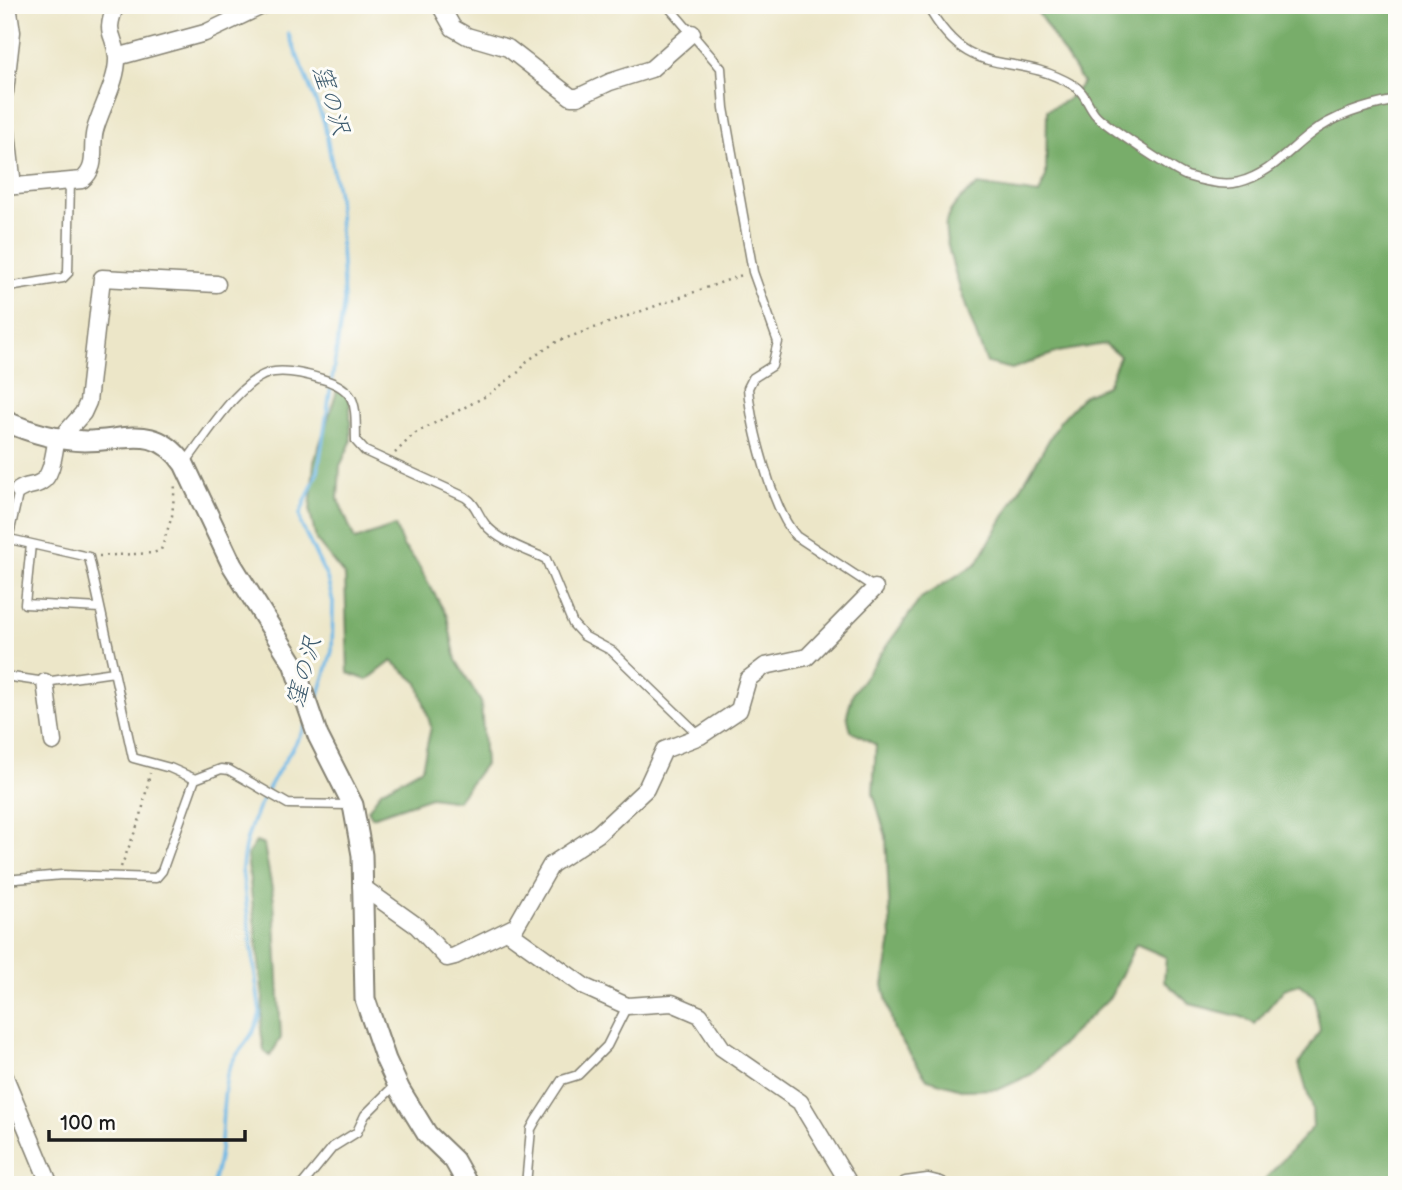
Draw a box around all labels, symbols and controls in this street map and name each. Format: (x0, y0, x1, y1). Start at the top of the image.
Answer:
water label: 窪の沢 (306, 61, 356, 140)
water label: 窪の沢 (281, 633, 328, 711)
scale bar (49, 1099, 245, 1143)
text: 100 m (60, 1111, 116, 1136)

